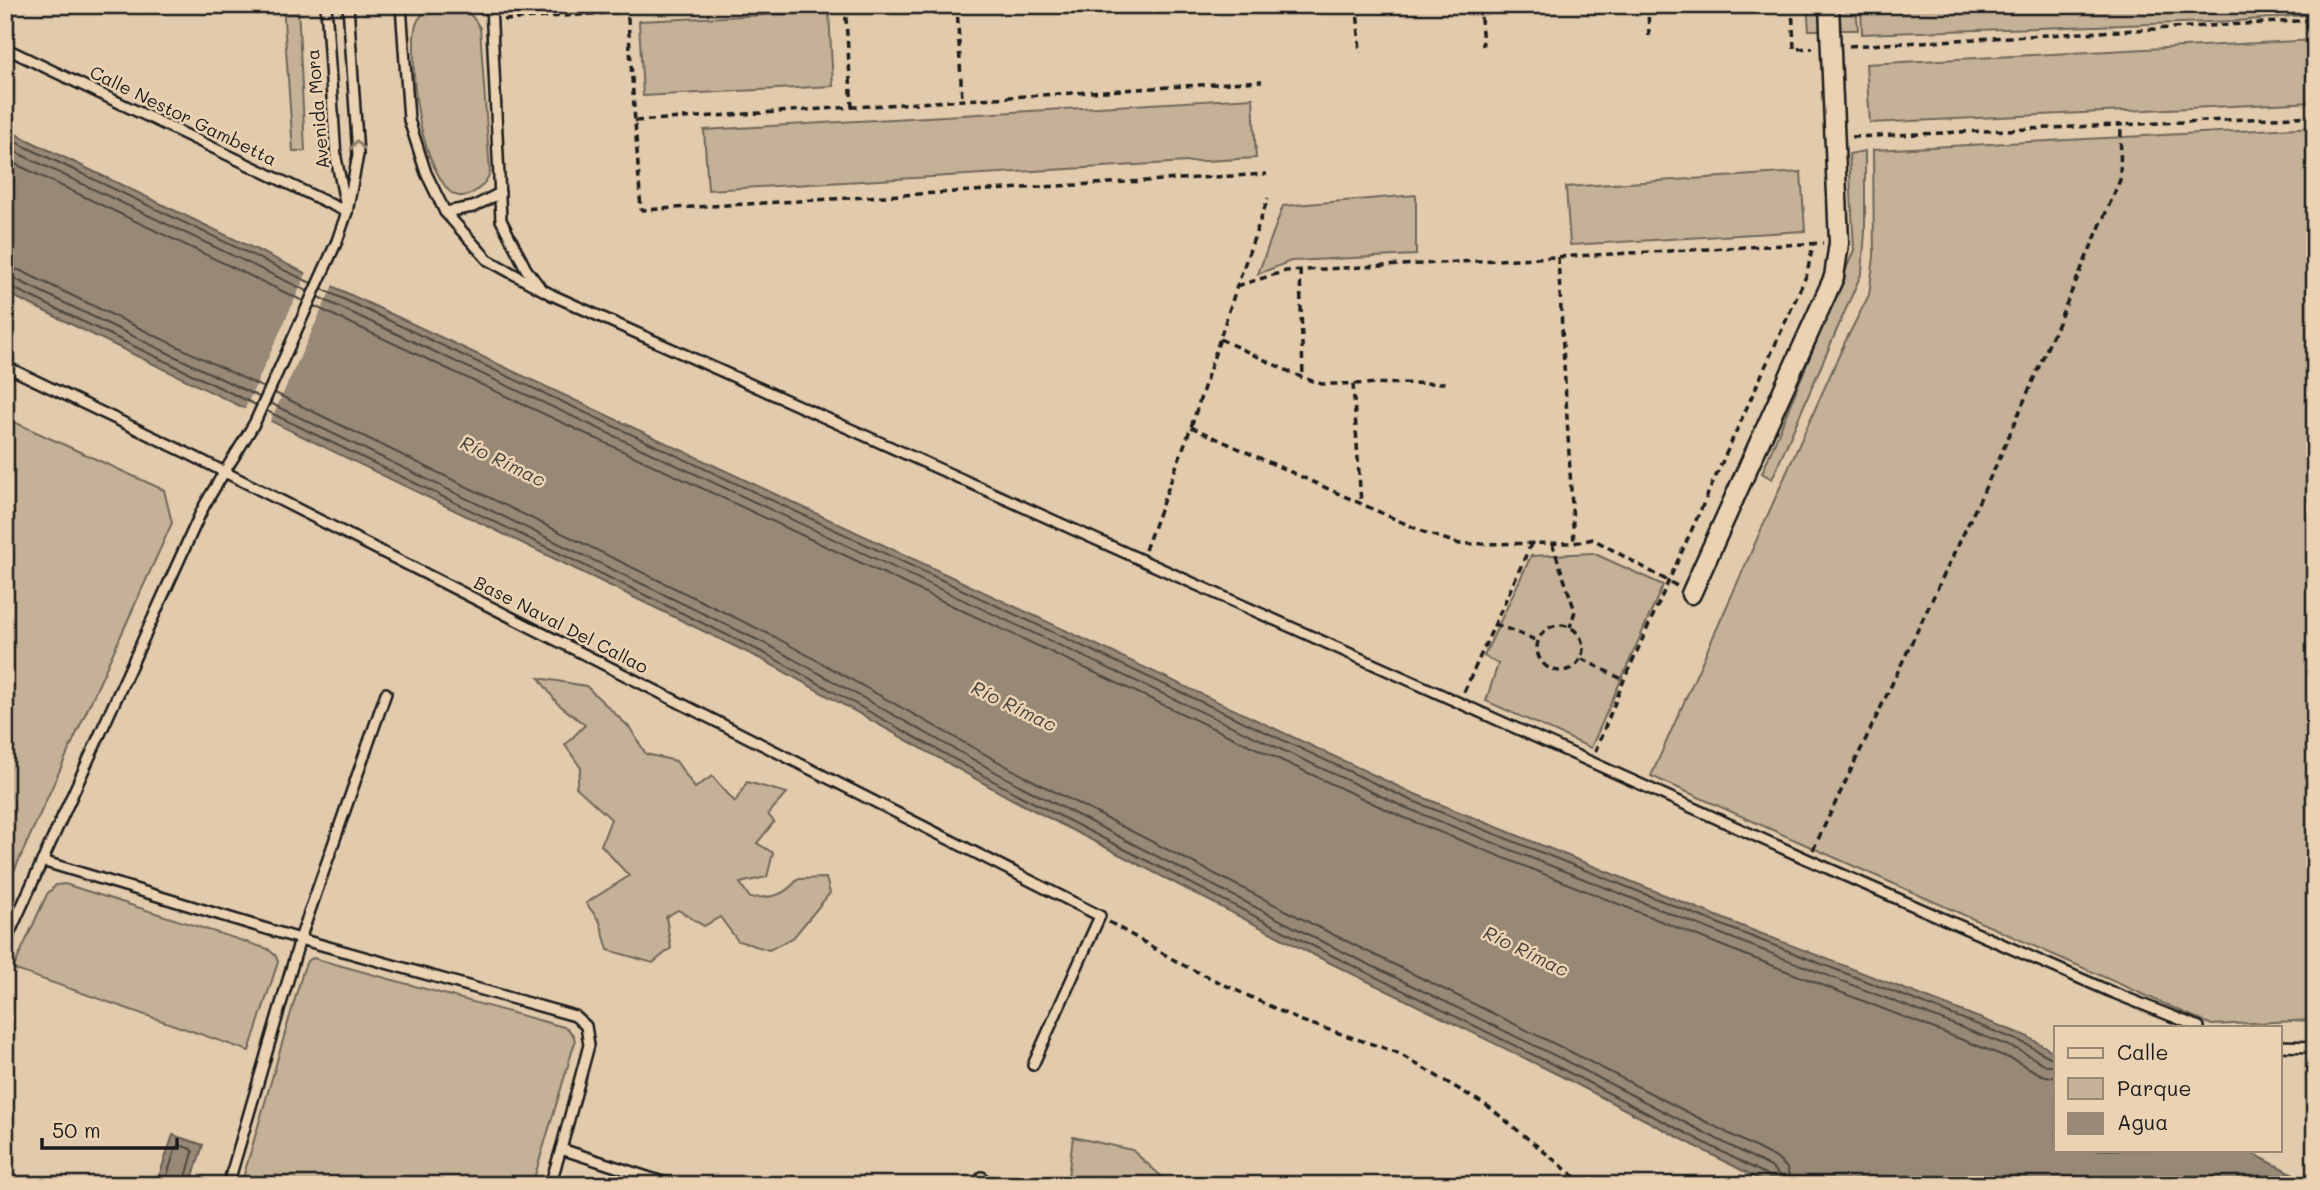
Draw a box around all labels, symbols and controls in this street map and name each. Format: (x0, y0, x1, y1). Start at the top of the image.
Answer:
street label: Avenida Mora (300, 48, 334, 170)
street label: Calle Nestor Gambetta (86, 59, 281, 171)
one-way arrow (350, 139, 365, 150)
water label: Río Rímac (456, 429, 550, 492)
street label: Base Naval Del Callao (470, 570, 653, 679)
water label: Río Rímac (967, 674, 1061, 737)
water label: Río Rímac (1479, 919, 1573, 982)
legend (2054, 1026, 2282, 1152)
text: Calle (2117, 1038, 2169, 1065)
text: Parque (2117, 1074, 2191, 1101)
scale bar (42, 1106, 177, 1150)
text: Agua (2117, 1108, 2168, 1135)
text: 50 m (52, 1116, 101, 1143)

